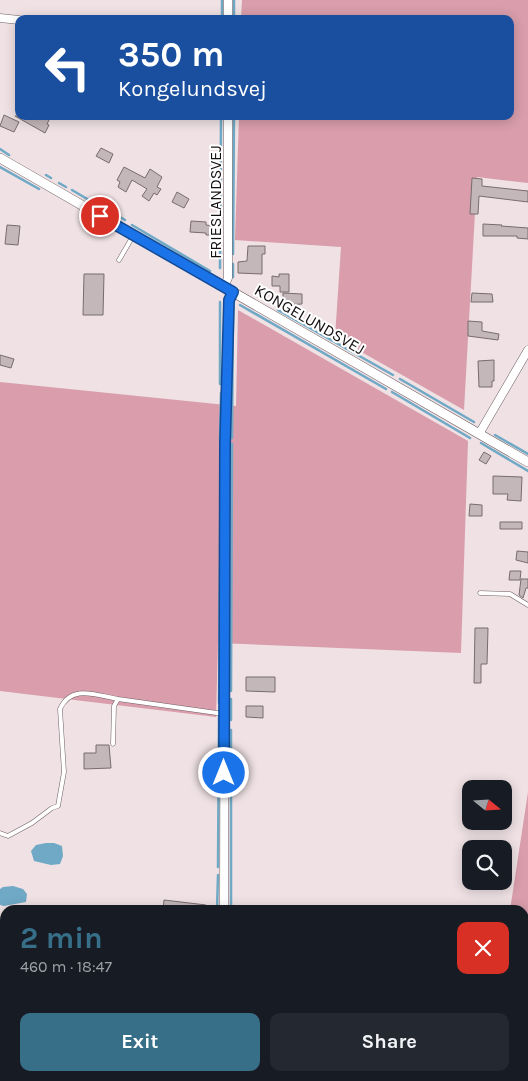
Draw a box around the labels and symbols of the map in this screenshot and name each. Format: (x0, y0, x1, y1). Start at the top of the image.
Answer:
street label: FRIESLANDSVEJ (206, 145, 225, 259)
pin (79, 195, 121, 237)
street label: KONGELUNDSVEJ (251, 280, 368, 359)
position arrow (197, 746, 249, 798)
north arrow (462, 780, 512, 830)

